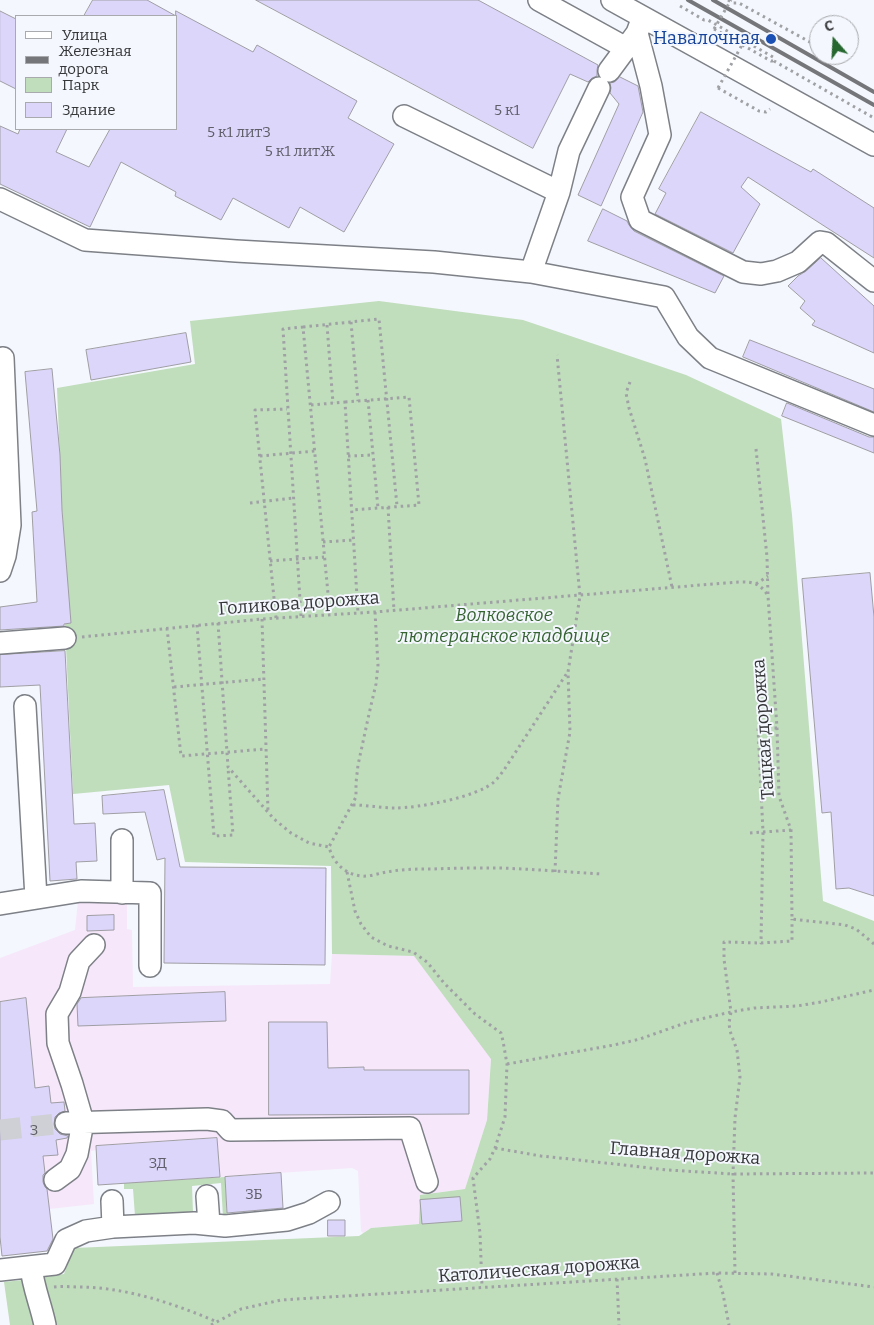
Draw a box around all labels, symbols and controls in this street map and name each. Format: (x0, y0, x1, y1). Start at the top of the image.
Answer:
legend (15, 15, 178, 130)
north arrow (809, 15, 859, 65)
text: С (822, 17, 836, 36)
text: Улица (62, 26, 108, 44)
place label: Навалочная (653, 28, 760, 50)
marker: Навалочная (764, 32, 778, 46)
text: Железная дорога (59, 42, 132, 78)
text: Парк (62, 76, 99, 94)
text: Здание (62, 101, 116, 119)
house number: 5 к1 (494, 102, 520, 120)
house number: 5 к1 литЗ (207, 124, 271, 142)
house number: 5 к1 литЖ (265, 143, 335, 161)
street label: Голикова дорожка (218, 588, 380, 620)
park label: Волковское лютеранское кладбище (398, 605, 610, 648)
street label: Тацкая дорожка (748, 658, 780, 800)
house number: 3 (30, 1122, 38, 1140)
street label: Главная дорожка (609, 1138, 761, 1170)
house number: 3Д (149, 1155, 167, 1173)
house number: 3Б (245, 1186, 263, 1204)
street label: Католическая дорожка (437, 1252, 641, 1288)

